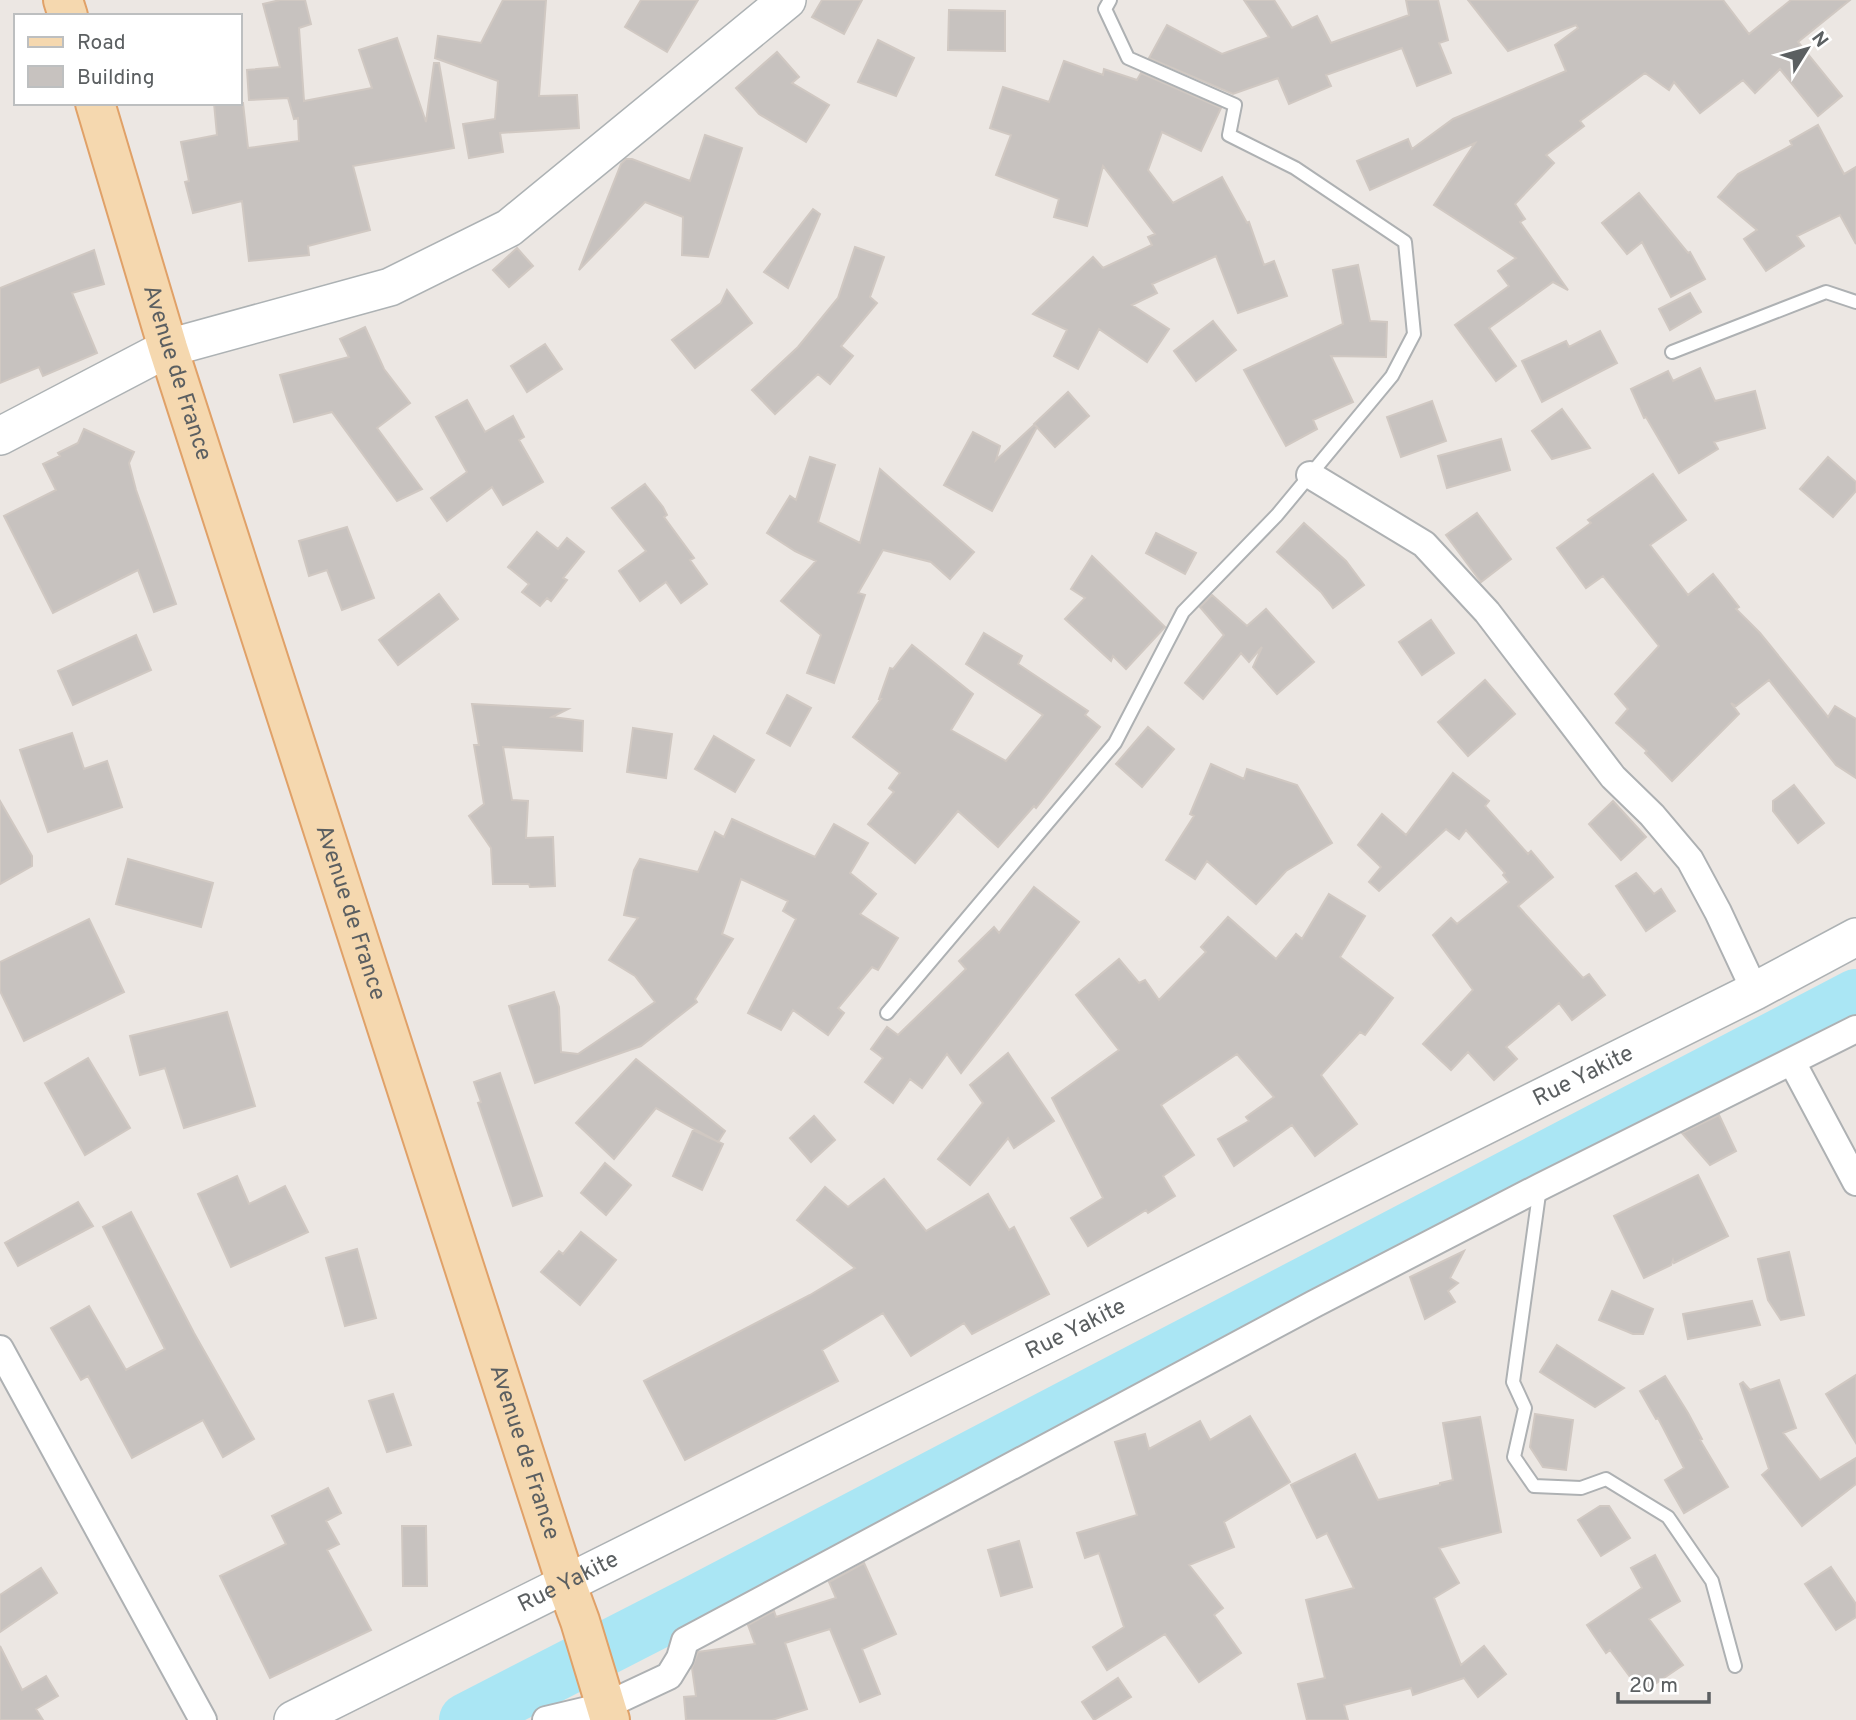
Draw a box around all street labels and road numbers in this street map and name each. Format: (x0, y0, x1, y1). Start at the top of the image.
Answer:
street label: Avenue de France (136, 282, 218, 464)
street label: Avenue de France (308, 821, 392, 1004)
street label: Rue Yakite (1528, 1039, 1639, 1114)
street label: Rue Yakite (1021, 1292, 1131, 1367)
street label: Avenue de France (482, 1361, 566, 1544)
street label: Rue Yakite (513, 1545, 624, 1620)

